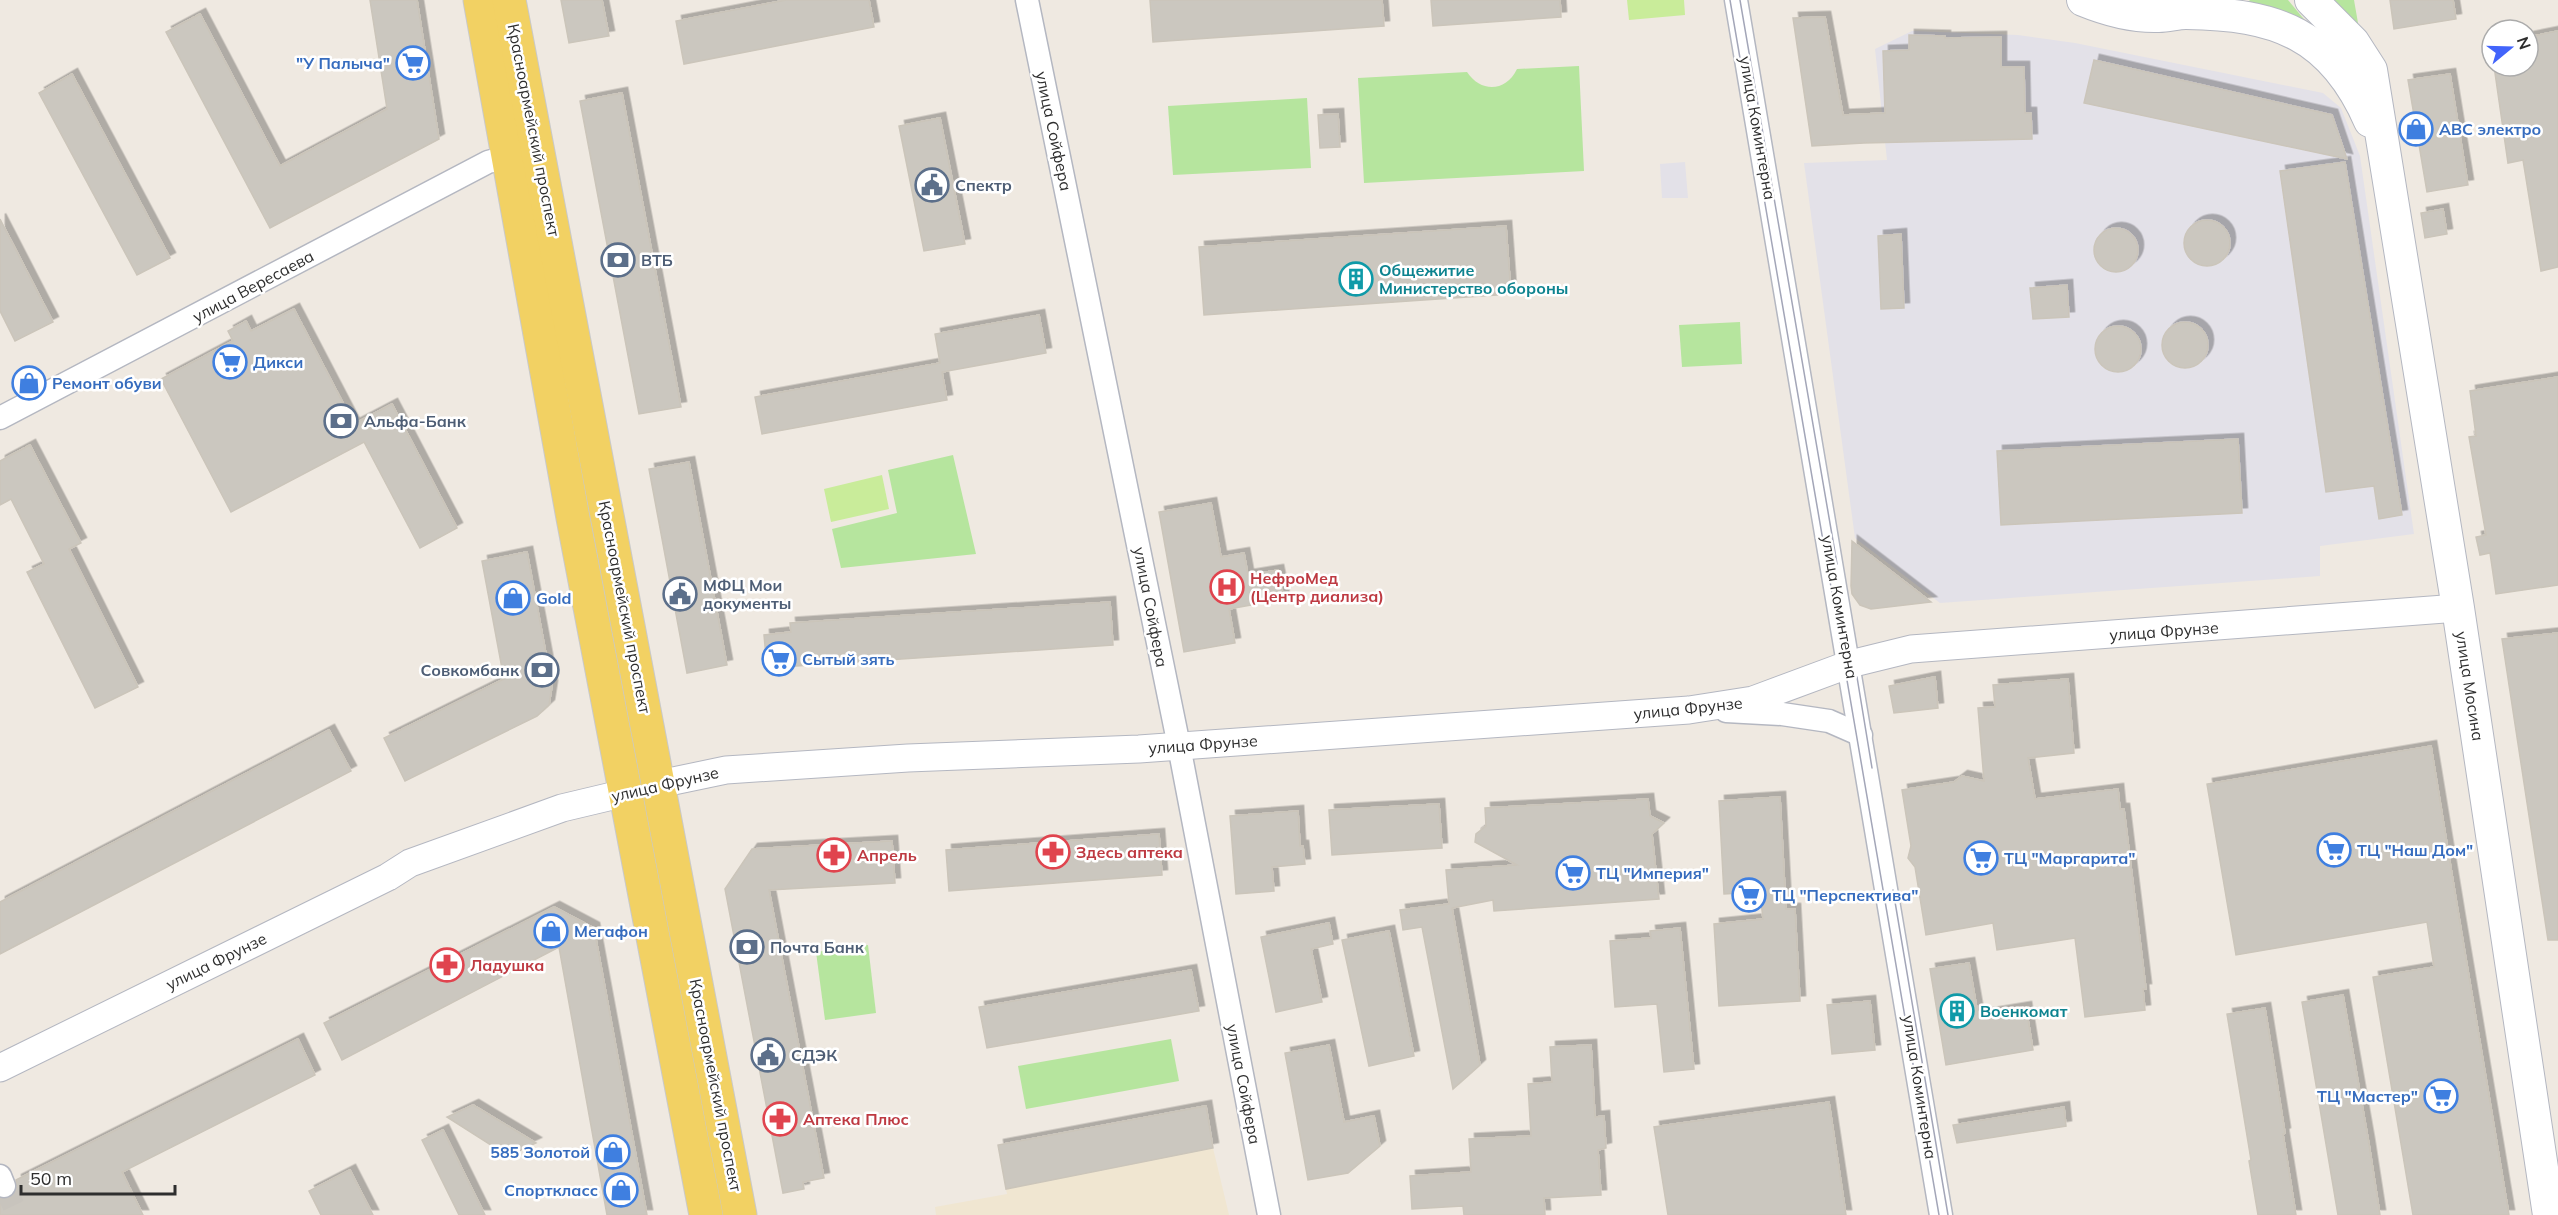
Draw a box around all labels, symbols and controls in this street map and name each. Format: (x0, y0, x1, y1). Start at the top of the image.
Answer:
north arrow (2480, 18, 2540, 78)
street label: Красноармейский проспект (504, 22, 565, 239)
text: N (2513, 34, 2536, 52)
supermarket icon: "У Палыча" (395, 45, 431, 81)
place label: "У Палыча" (296, 53, 390, 73)
street label: улица Коминтерна (1736, 55, 1780, 201)
street label: улица Сойфера (1032, 69, 1076, 193)
shop icon: АВС электро (2398, 111, 2434, 147)
place label: АВС электро (2439, 119, 2541, 139)
public building icon: Спектр (914, 167, 950, 203)
place label: Спектр (955, 175, 1012, 195)
bank icon: ВТБ (600, 242, 636, 278)
street label: улица Вересаева (189, 246, 317, 326)
place label: ВТБ (641, 250, 673, 270)
place label: Общежитие Министерство обороны (1379, 260, 1568, 298)
building icon: Общежитие Министерство обороны (1338, 261, 1374, 297)
supermarket icon: Дикси (212, 344, 248, 380)
place label: Дикси (253, 352, 303, 372)
shop icon: Ремонт обуви (11, 365, 47, 401)
place label: Ремонт обуви (52, 373, 162, 393)
bank icon: Альфа-Банк (323, 403, 359, 439)
place label: Альфа-Банк (364, 411, 467, 431)
street label: Красноармейский проспект (595, 499, 656, 716)
street label: улица Коминтерна (1818, 534, 1862, 680)
street label: улица Сойфера (1130, 545, 1172, 669)
place label: НефроМед (Центр диализа) (1250, 568, 1384, 606)
hospital icon: НефроМед (Центр диализа) (1209, 569, 1245, 605)
place label: МФЦ Мои документы (703, 575, 791, 613)
public building icon: МФЦ Мои документы (662, 576, 698, 612)
shop icon: Gold (495, 580, 531, 616)
place label: Gold (536, 588, 571, 608)
street label: улица Фрунзе (2109, 617, 2219, 645)
street label: улица Мосина (2451, 630, 2489, 742)
supermarket icon: Сытый зять (761, 641, 797, 677)
place label: Сытый зять (802, 649, 895, 669)
bank icon: Совкомбанк (524, 652, 560, 688)
place label: Совкомбанк (420, 660, 520, 680)
street label: улица Фрунзе (1632, 692, 1744, 724)
street label: улица Фрунзе (1148, 730, 1258, 758)
street label: улица Фрунзе (609, 762, 721, 806)
supermarket icon: ТЦ "Наш Дом" (2316, 832, 2352, 868)
pharmacy icon: Здесь аптека (1035, 834, 1071, 870)
pharmacy icon: Апрель (816, 837, 852, 873)
supermarket icon: ТЦ "Маргарита" (1963, 840, 1999, 876)
place label: ТЦ "Наш Дом" (2357, 840, 2473, 860)
place label: Здесь аптека (1076, 842, 1183, 862)
place label: Апрель (857, 845, 917, 865)
place label: ТЦ "Маргарита" (2004, 848, 2135, 868)
supermarket icon: ТЦ "Империя" (1555, 855, 1591, 891)
place label: ТЦ "Империя" (1596, 863, 1709, 883)
supermarket icon: ТЦ "Перспектива" (1731, 877, 1767, 913)
place label: ТЦ "Перспектива" (1772, 885, 1918, 905)
shop icon: Мегафон (533, 913, 569, 949)
place label: Мегафон (574, 921, 648, 941)
street label: улица Фрунзе (162, 928, 270, 994)
bank icon: Почта Банк (729, 929, 765, 965)
place label: Почта Банк (770, 937, 865, 957)
pharmacy icon: Ладушка (429, 947, 465, 983)
place label: Ладушка (470, 955, 544, 975)
street label: Красноармейский проспект (686, 977, 747, 1194)
building icon: Военкомат (1939, 993, 1975, 1029)
place label: Военкомат (1980, 1001, 2068, 1021)
street label: улица Коминтерна (1899, 1014, 1941, 1160)
street label: улица Сойфера (1223, 1022, 1265, 1146)
public building icon: СДЭК (750, 1037, 786, 1073)
place label: СДЭК (791, 1045, 837, 1065)
supermarket icon: ТЦ "Мастер" (2423, 1078, 2459, 1114)
place label: ТЦ "Мастер" (2317, 1086, 2418, 1106)
pharmacy icon: Аптека Плюс (762, 1101, 798, 1137)
place label: Аптека Плюс (803, 1109, 909, 1129)
shop icon: 585 Золотой (595, 1134, 631, 1170)
place label: 585 Золотой (490, 1142, 590, 1162)
scale bar (21, 1158, 176, 1196)
text: 50 m (30, 1167, 72, 1190)
shop icon: Спорткласс (603, 1172, 639, 1208)
place label: Спорткласс (504, 1180, 598, 1200)

